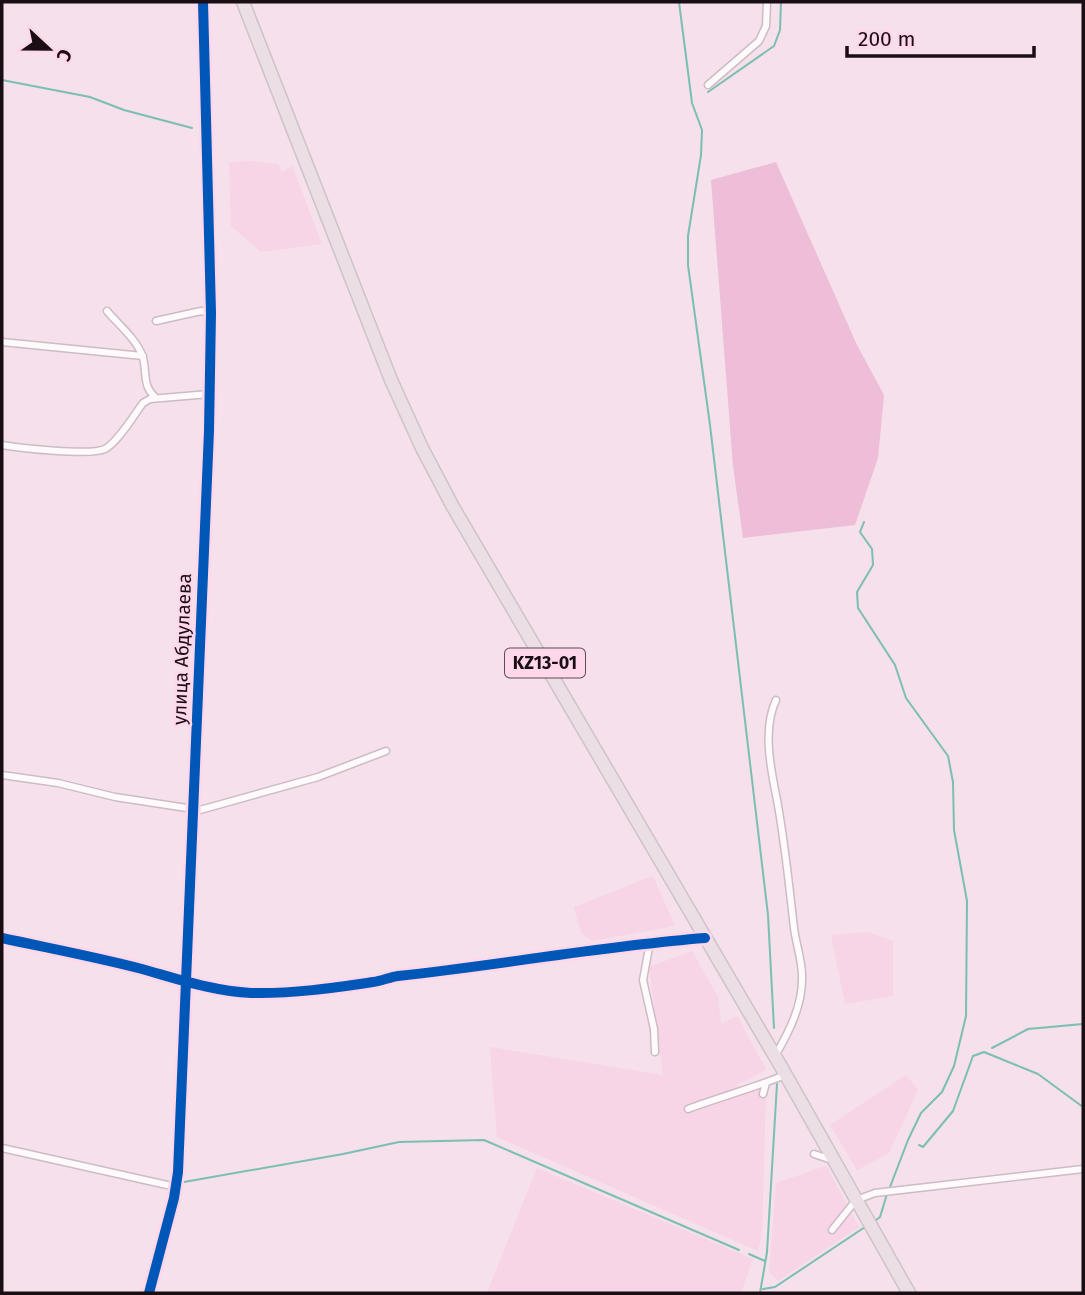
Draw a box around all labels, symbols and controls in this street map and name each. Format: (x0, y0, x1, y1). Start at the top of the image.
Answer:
north arrow (14, 14, 84, 84)
scale bar (847, 14, 1034, 58)
text: 200 m (858, 26, 915, 52)
text: С (52, 46, 77, 65)
street label: улица Абдулаева (168, 573, 196, 725)
road number: KZ13-01 (505, 648, 585, 678)

